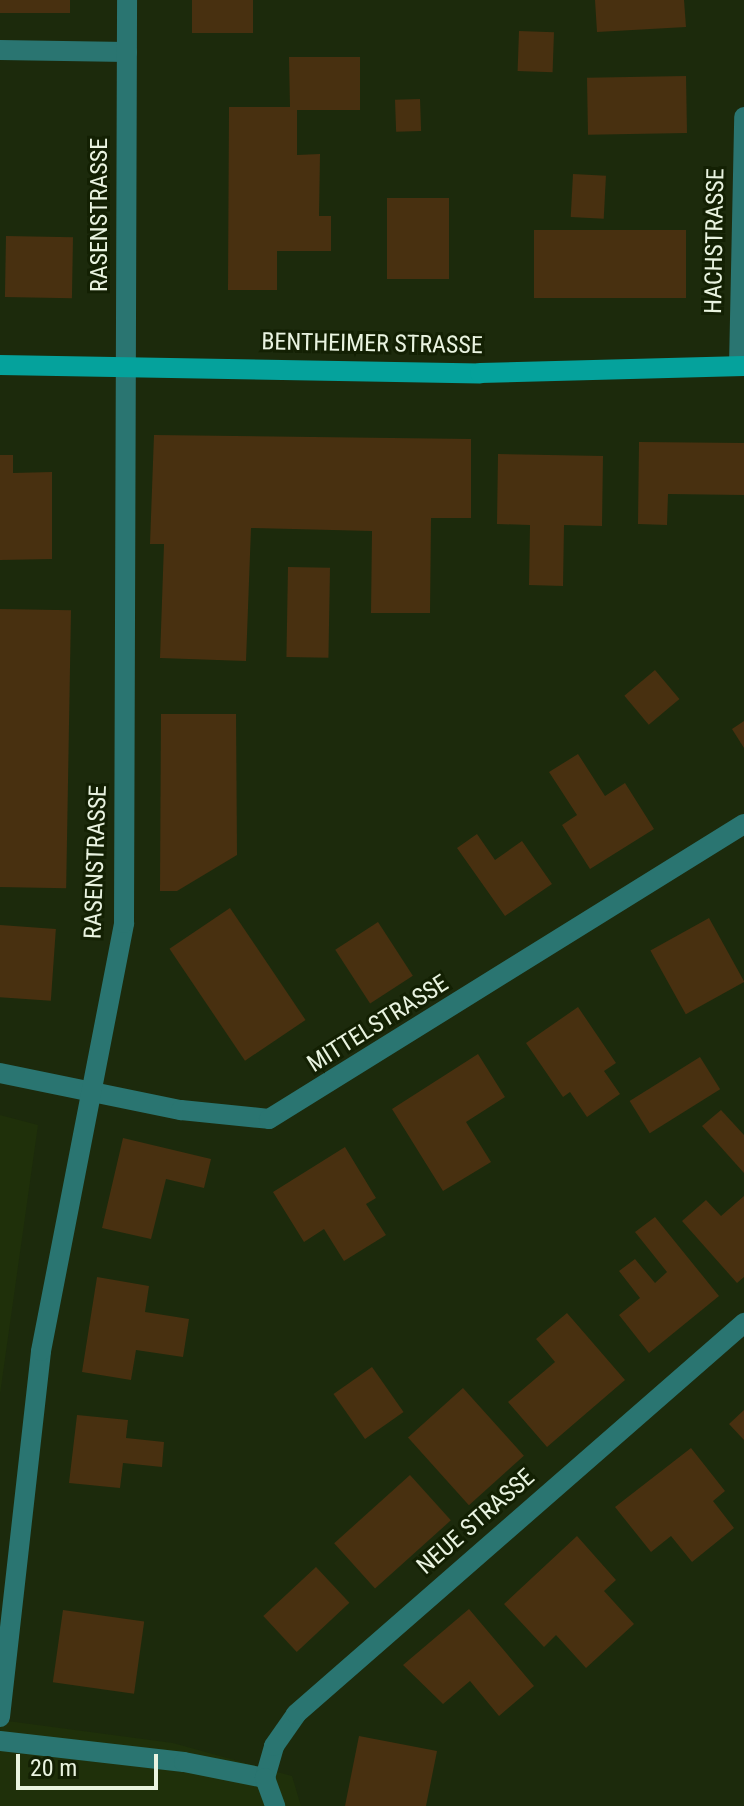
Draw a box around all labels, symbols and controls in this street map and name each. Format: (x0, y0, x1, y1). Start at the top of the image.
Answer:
street label: RASENSTRASSE (86, 138, 114, 292)
street label: HACHSTRASSE (699, 168, 731, 314)
street label: BENTHEIMER STRASSE (261, 328, 483, 360)
street label: RASENSTRASSE (79, 784, 113, 940)
street label: MITTELSTRASSE (302, 969, 454, 1079)
street label: NEUE STRASSE (411, 1463, 541, 1581)
scale bar (20, 1738, 162, 1788)
text: 20 m (30, 1754, 77, 1782)

